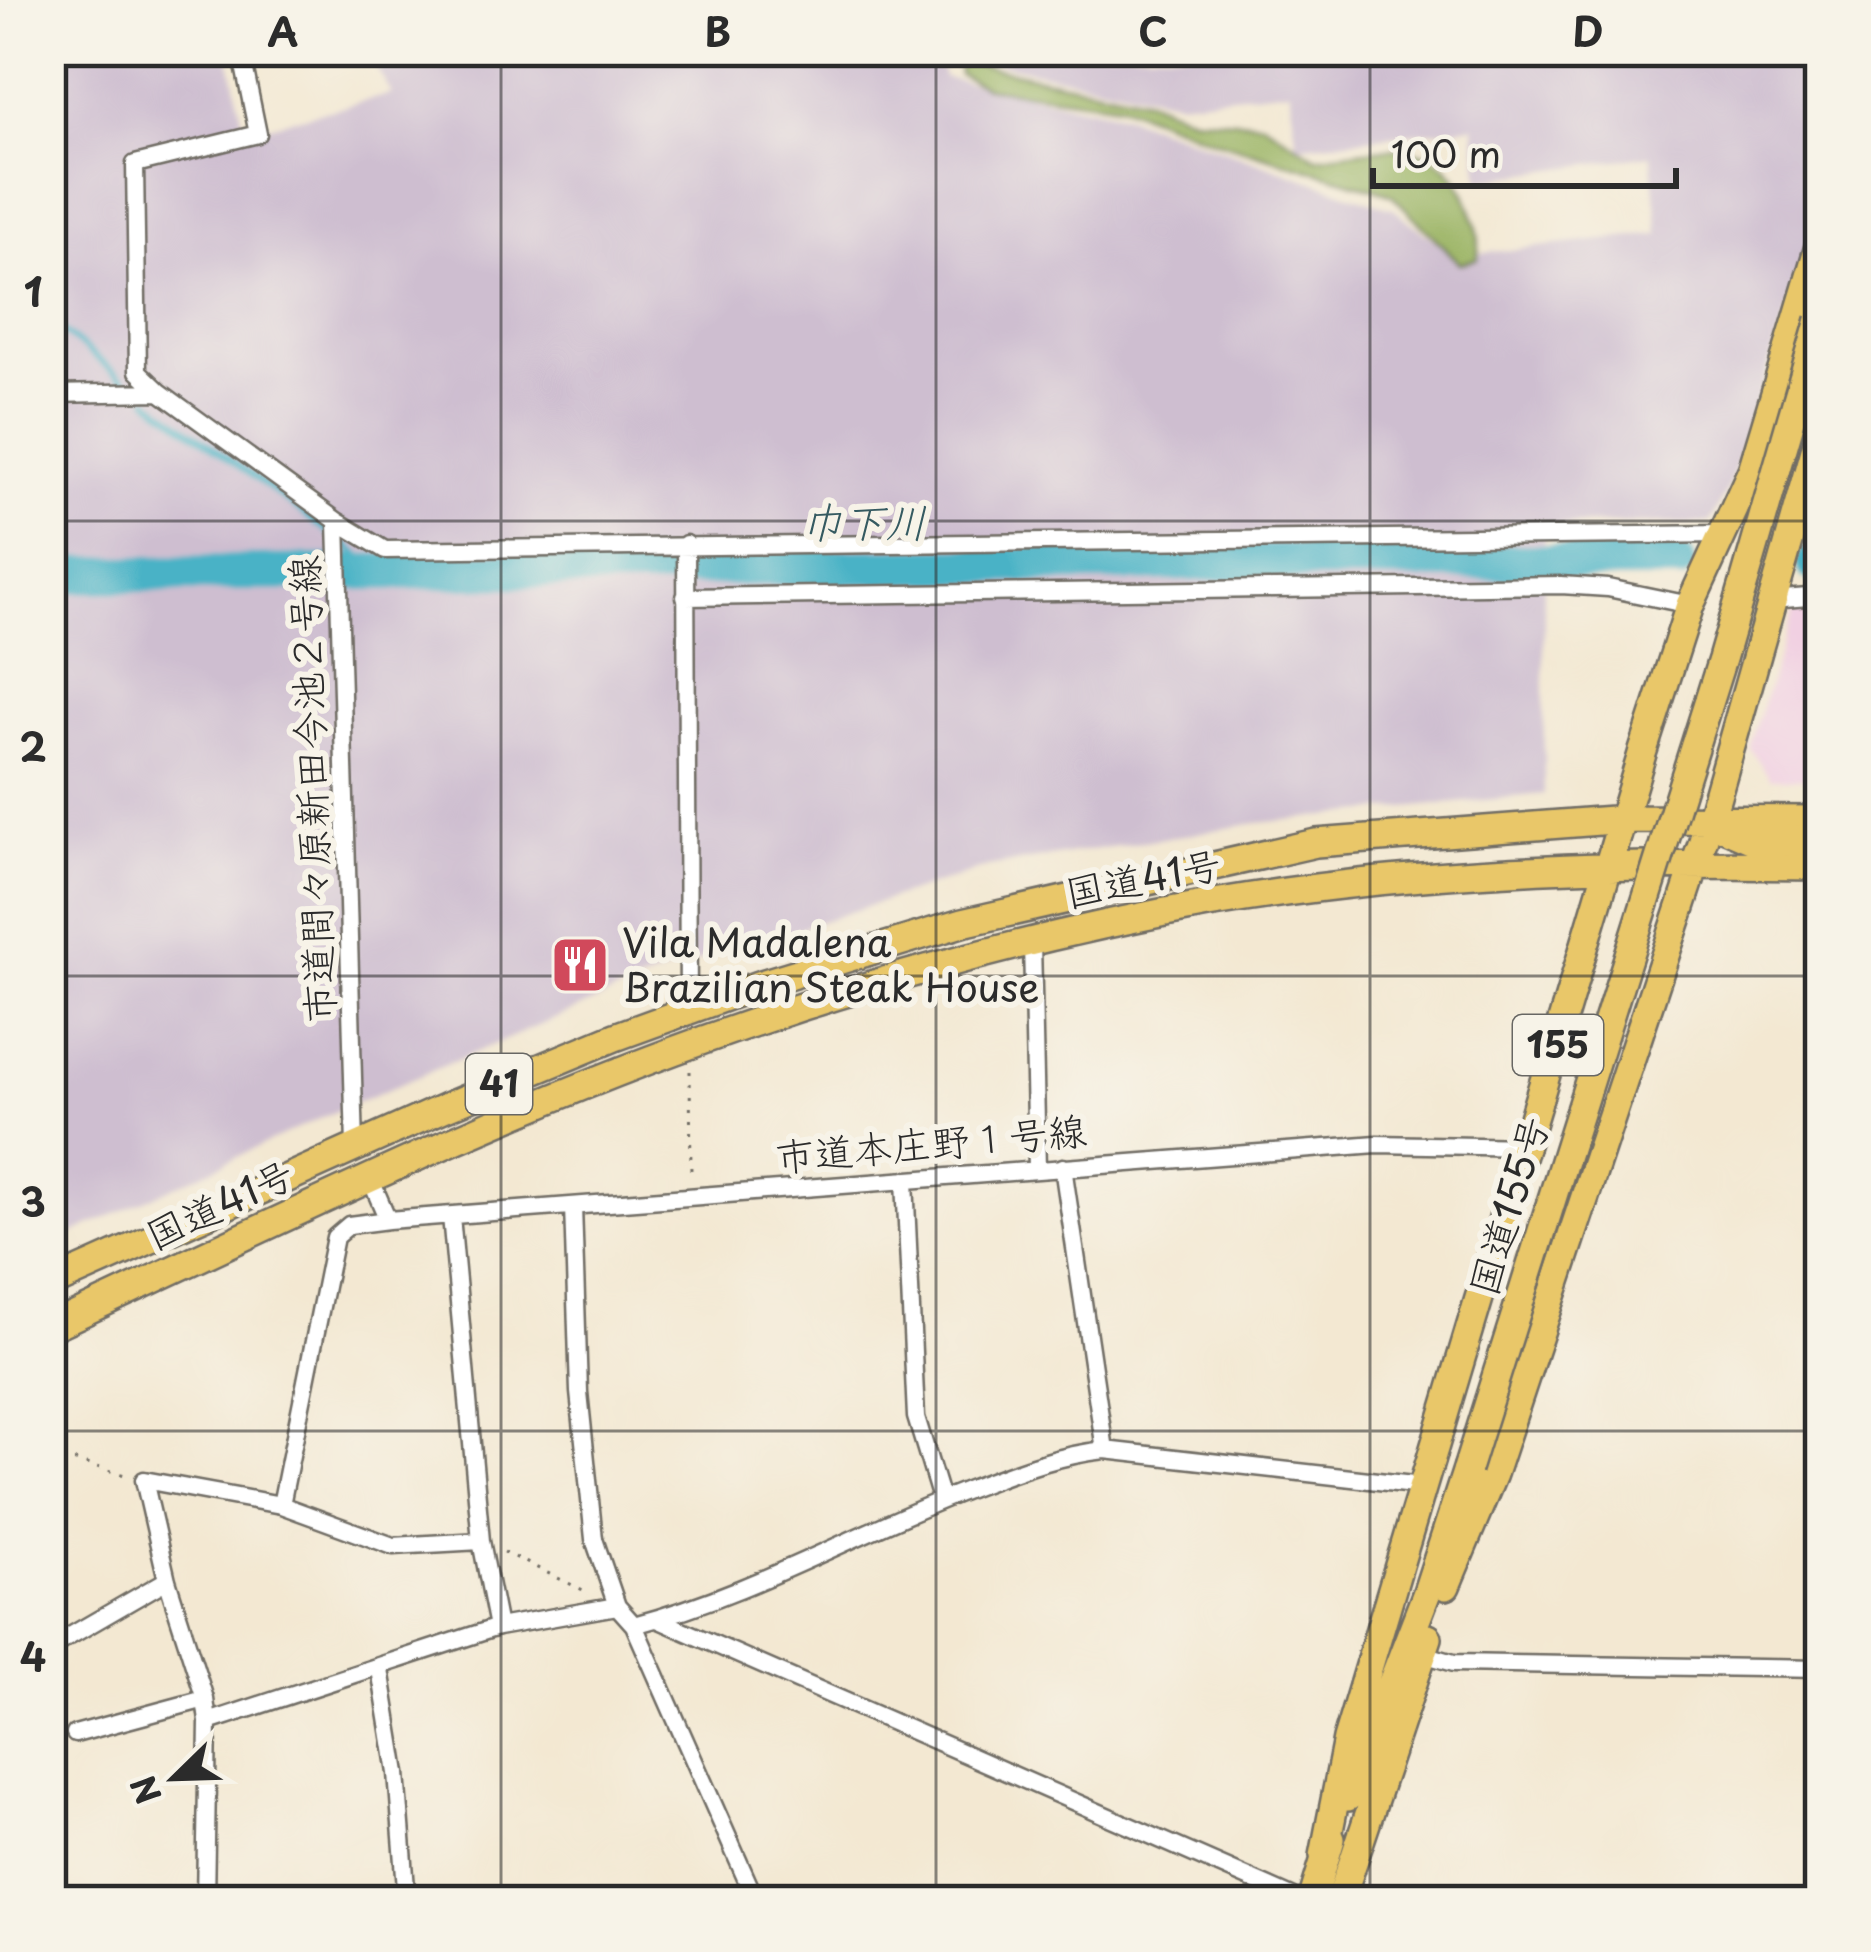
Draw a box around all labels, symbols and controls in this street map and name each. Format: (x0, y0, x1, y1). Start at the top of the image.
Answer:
text: A (268, 1, 298, 60)
text: B (705, 1, 731, 60)
text: C (1138, 1, 1168, 60)
text: D (1572, 1, 1604, 60)
scale bar (1373, 114, 1676, 188)
text: 100 m (1391, 126, 1501, 180)
text: 1 (24, 261, 42, 320)
water label: 巾下川 (801, 489, 927, 552)
street label: 市道間々原新田今池２号線 (272, 554, 347, 1024)
text: 2 (19, 716, 47, 775)
street label: 国道41号 (1059, 833, 1226, 921)
place label: Vila Madalena Brazilian Steak House (622, 911, 1039, 1015)
restaurant icon: Vila Madalena Brazilian Steak House (549, 934, 611, 996)
road number: 155 (1513, 1015, 1603, 1075)
road number: 41 (466, 1054, 532, 1114)
street label: 市道本庄野１号線 (773, 1099, 1089, 1184)
street label: 国道155号 (1451, 1108, 1562, 1302)
street label: 国道41号 (135, 1143, 303, 1263)
text: 3 (20, 1171, 46, 1230)
text: 4 (20, 1626, 46, 1685)
north arrow (114, 1718, 234, 1838)
text: N (116, 1769, 173, 1812)

